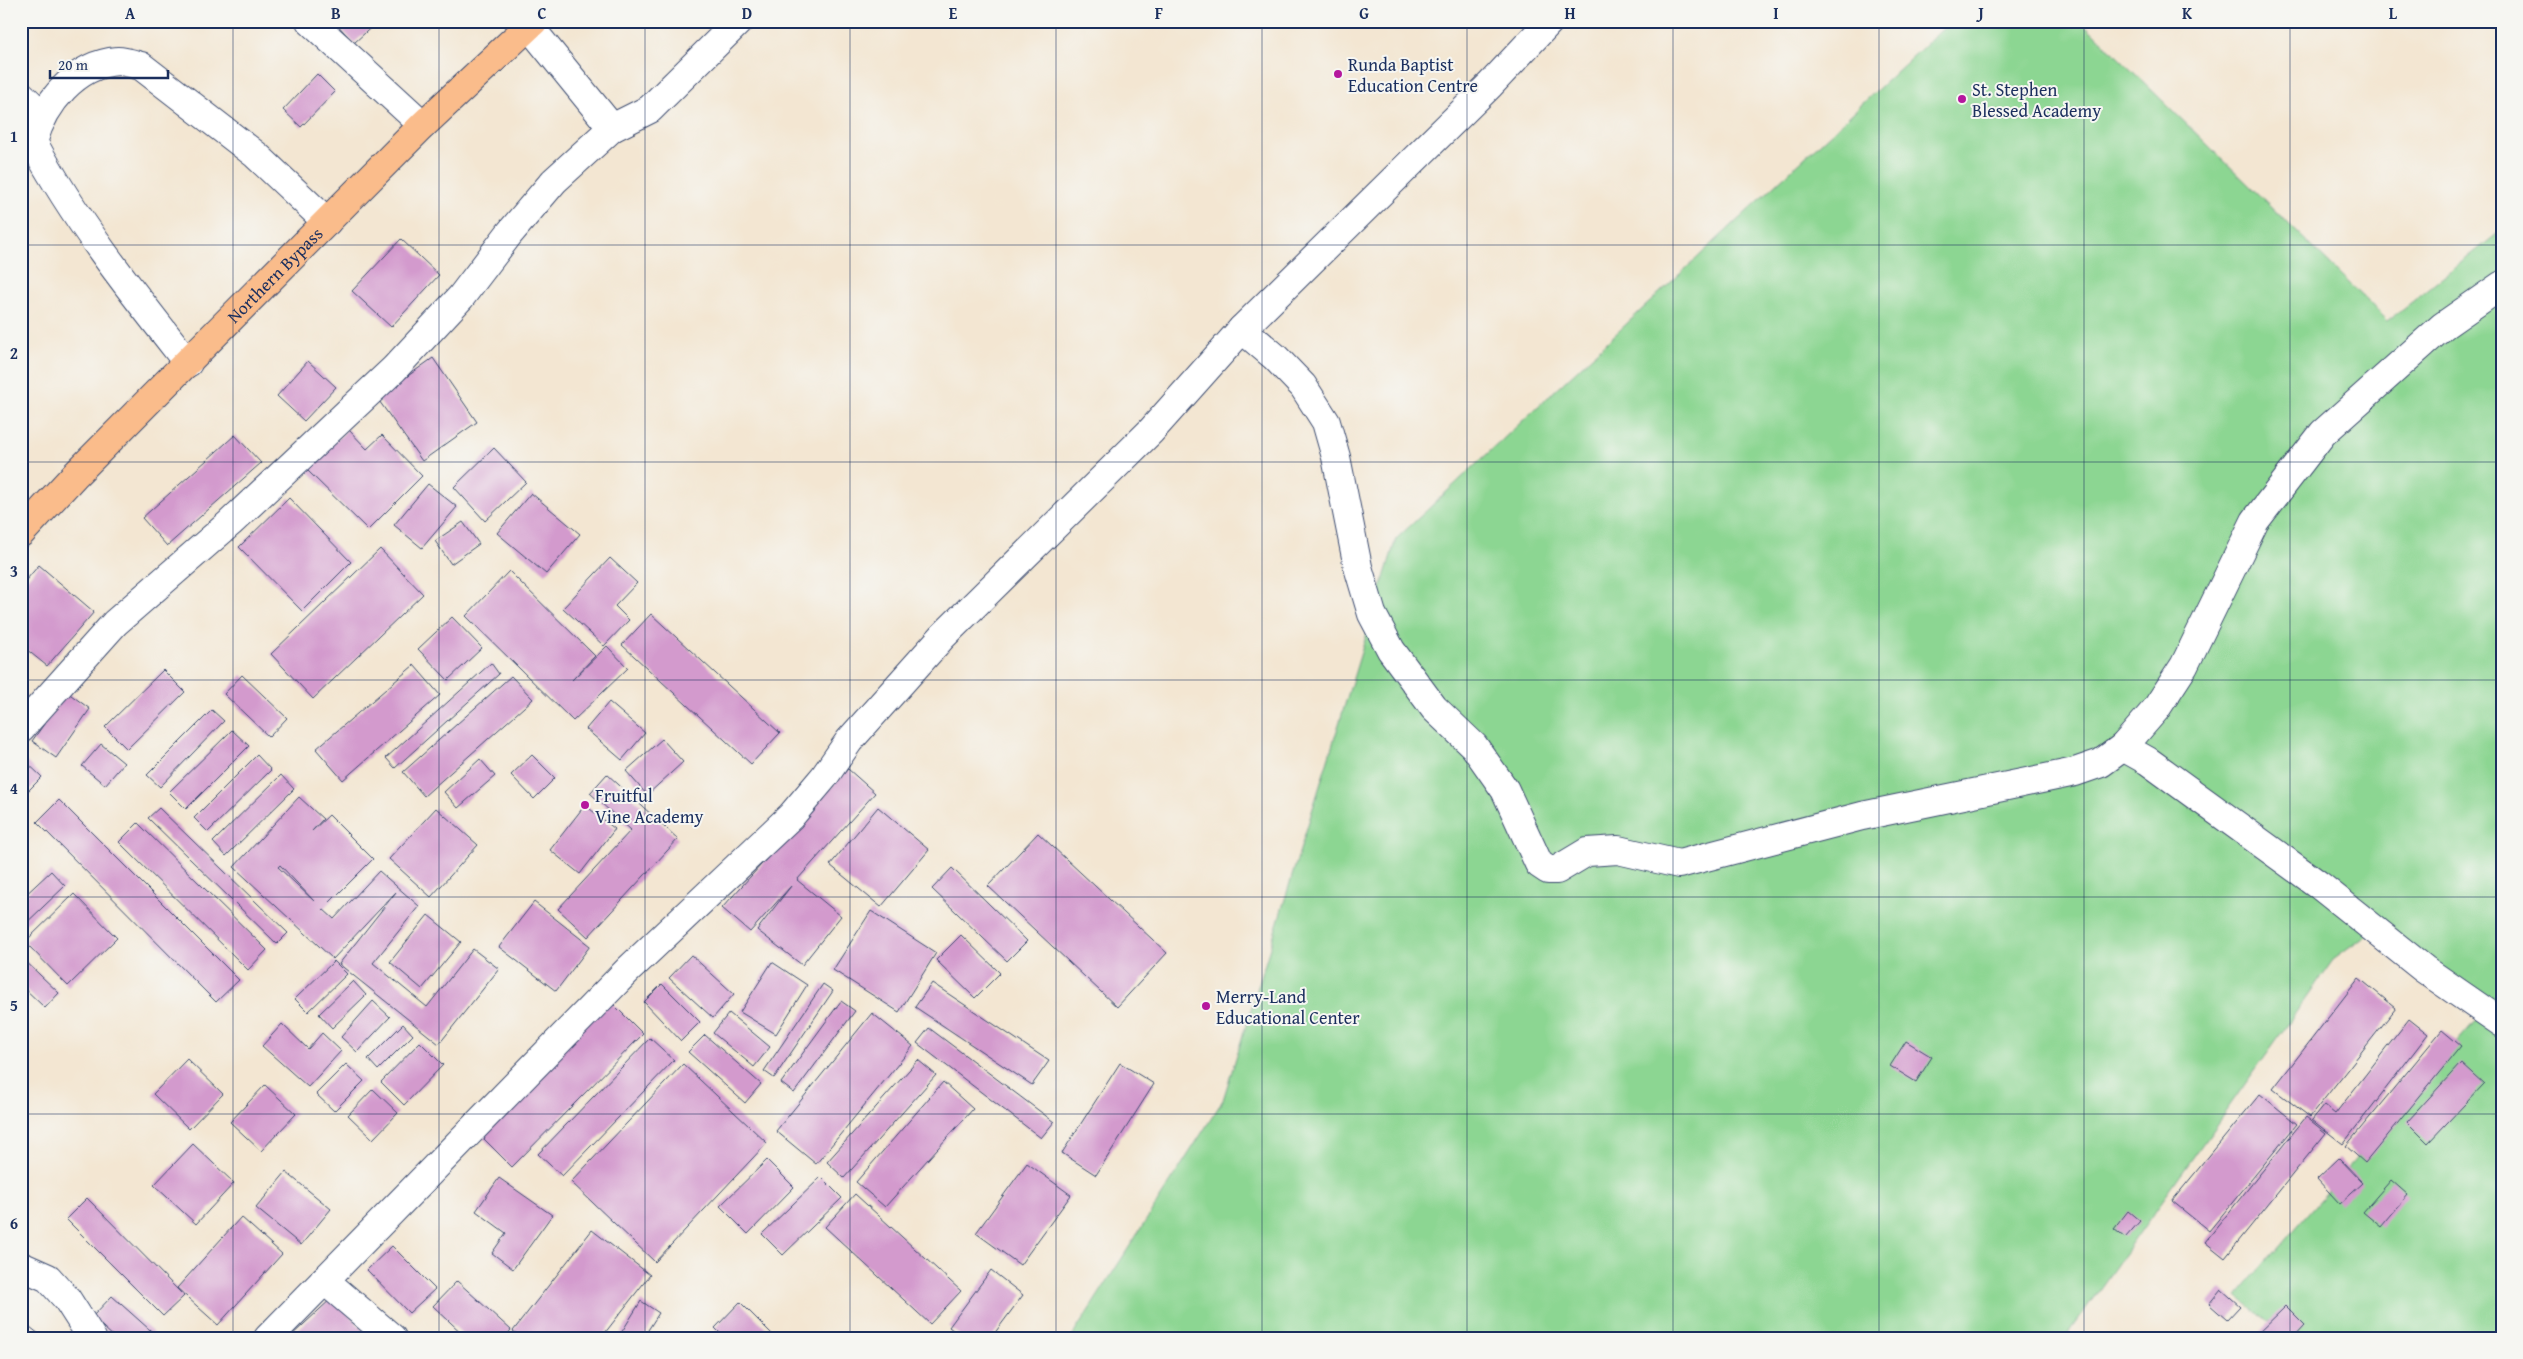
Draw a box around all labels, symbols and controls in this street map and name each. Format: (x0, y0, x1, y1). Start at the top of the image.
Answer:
text: A (125, 1, 136, 25)
text: B (331, 1, 341, 25)
text: C (537, 1, 547, 25)
text: D (742, 1, 752, 25)
text: E (949, 1, 958, 25)
text: F (1155, 1, 1163, 25)
text: G (1359, 1, 1369, 25)
text: H (1564, 1, 1576, 25)
text: I (1773, 1, 1779, 25)
text: J (1975, 1, 1984, 25)
text: K (2182, 1, 2193, 25)
text: L (2389, 1, 2398, 25)
scale bar (50, 48, 168, 80)
place label: Runda Baptist Education Centre (1348, 51, 1478, 99)
text: 20 m (58, 54, 89, 75)
marker: Runda Baptist Education Centre (1332, 68, 1344, 80)
place label: St. Stephen Blessed Academy (1972, 76, 2101, 124)
marker: St. Stephen Blessed Academy (1956, 93, 1968, 105)
text: 1 (10, 124, 18, 148)
street label: Northern Bypass (220, 220, 329, 329)
text: 2 (10, 341, 18, 365)
text: 3 (10, 559, 18, 583)
text: 4 (10, 776, 18, 800)
place label: Fruitful Vine Academy (595, 782, 704, 830)
marker: Fruitful Vine Academy (579, 799, 591, 811)
place label: Merry-Land Educational Center (1216, 983, 1360, 1031)
text: 5 (10, 993, 18, 1017)
marker: Merry-Land Educational Center (1200, 1000, 1212, 1012)
text: 6 (10, 1211, 18, 1235)

